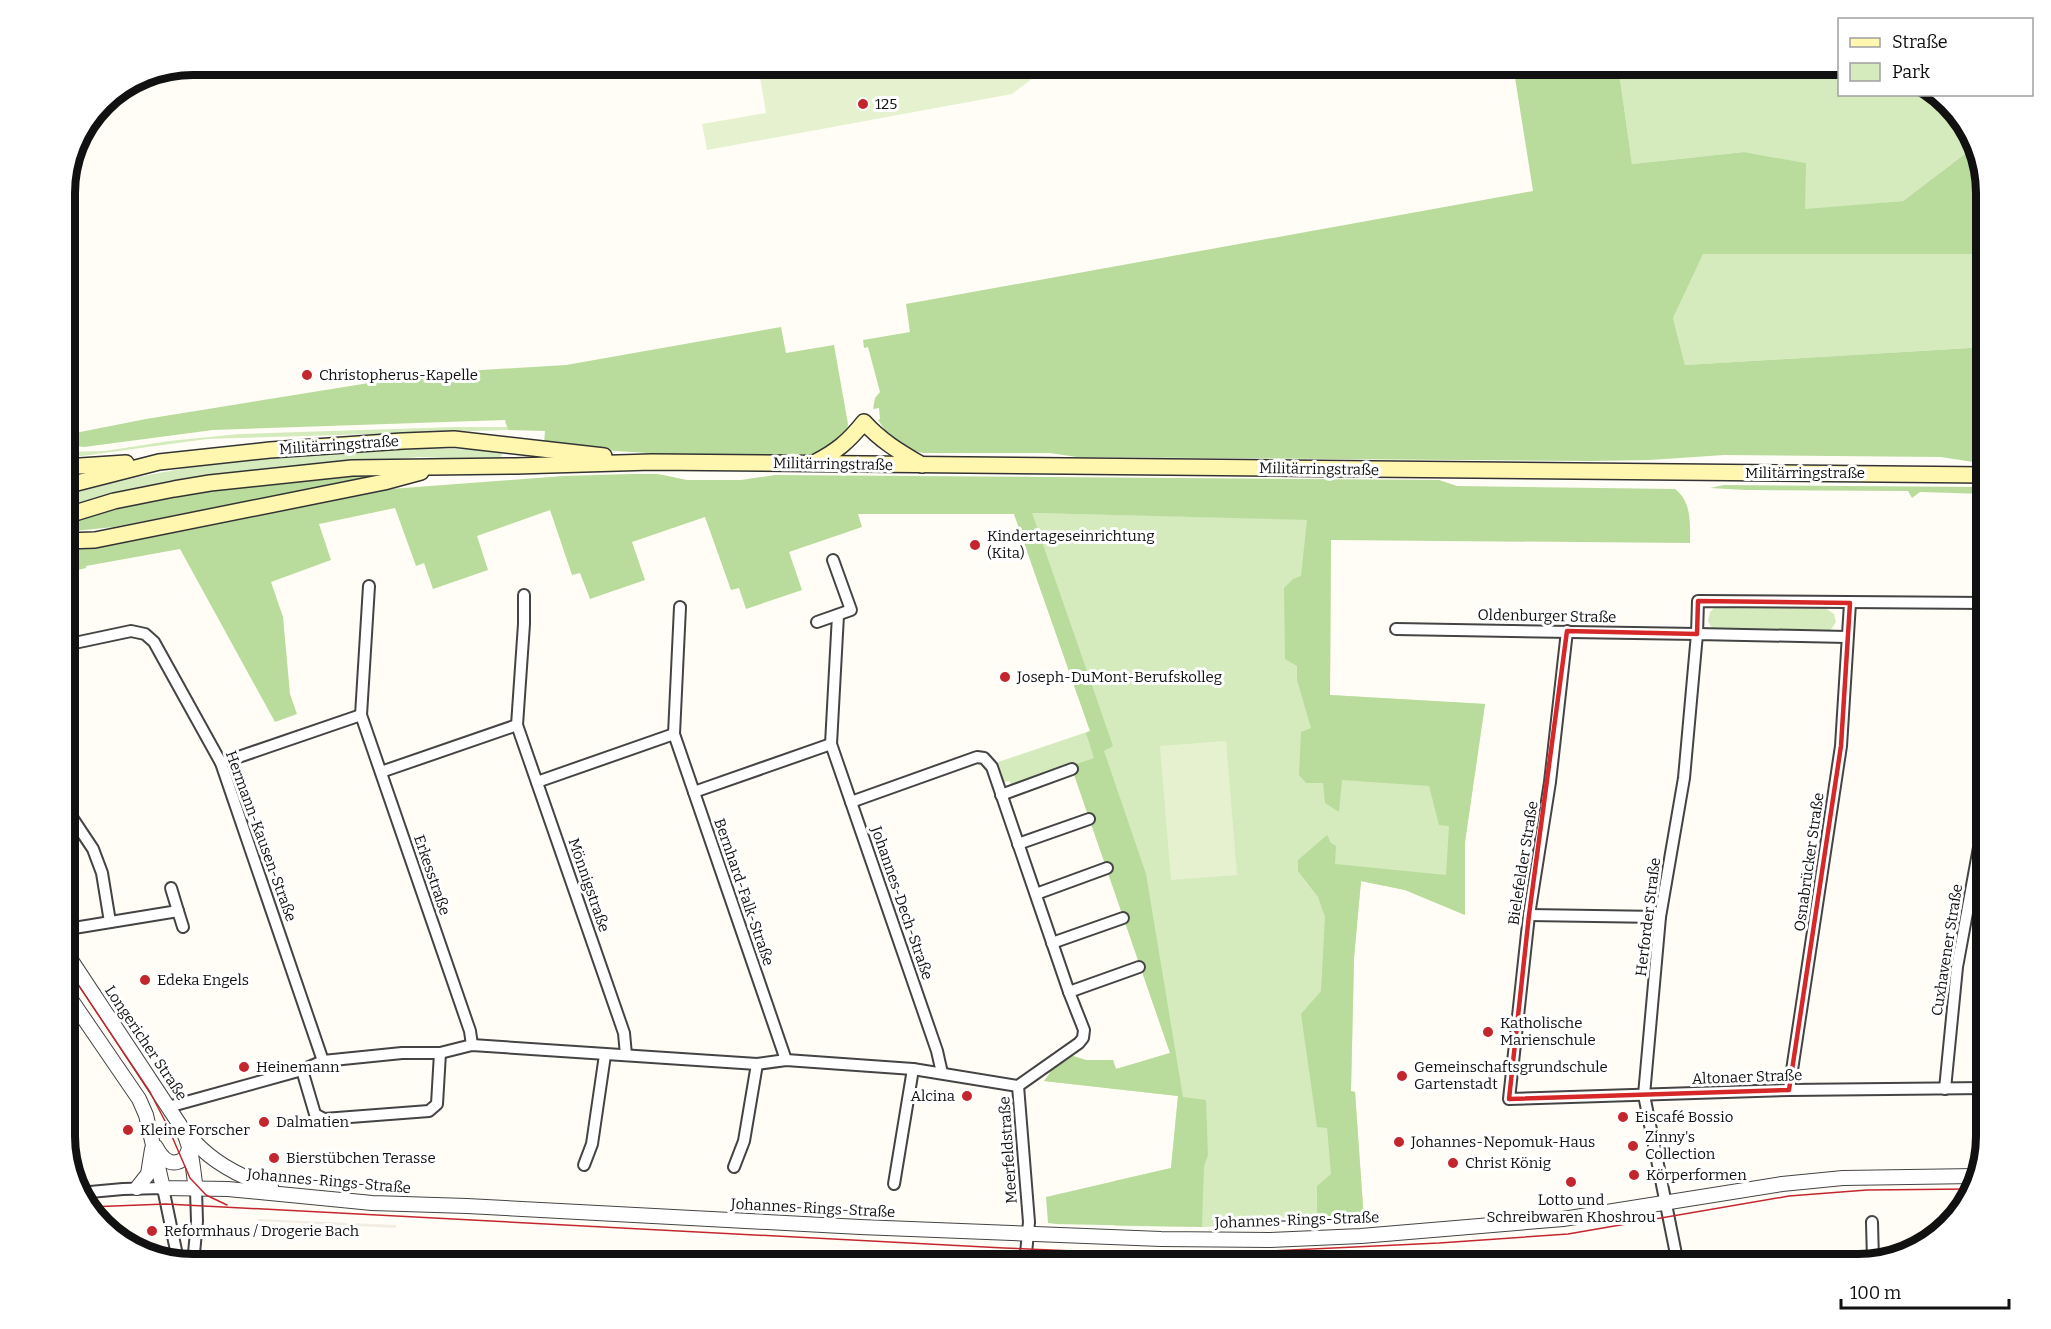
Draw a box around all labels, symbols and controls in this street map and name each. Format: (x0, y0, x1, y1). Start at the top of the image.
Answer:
legend (1838, 18, 2033, 96)
text: Straße (1892, 31, 1948, 53)
text: Park (1892, 61, 1931, 83)
place label: 125 (875, 95, 897, 113)
marker: 125 (856, 97, 870, 111)
place label: Christopherus-Kapelle (319, 366, 478, 384)
marker: Christopherus-Kapelle (300, 368, 314, 382)
street label: Militärringstraße (279, 432, 399, 458)
street label: Militärringstraße (773, 454, 893, 474)
street label: Militärringstraße (1259, 459, 1379, 479)
street label: Militärringstraße (1745, 464, 1865, 482)
place label: Kindertageseinrichtung (Kita) (987, 527, 1155, 562)
marker: Kindertageseinrichtung (Kita) (968, 538, 982, 552)
street label: Oldenburger Straße (1477, 606, 1617, 626)
place label: Joseph-DuMont-Berufskolleg (1016, 668, 1222, 686)
marker: Joseph-DuMont-Berufskolleg (998, 670, 1012, 684)
street label: Hermann-Kausen-Straße (222, 748, 300, 924)
street label: Osnabrücker Straße (1790, 791, 1828, 933)
street label: Bielefelder Straße (1504, 800, 1542, 926)
street label: Bernhard-Falk-Straße (710, 816, 778, 968)
street label: Johannes-Dech-Straße (867, 823, 937, 982)
street label: Erkesstraße (410, 833, 454, 917)
street label: Mönnigstraße (565, 836, 613, 934)
street label: Herforder Straße (1632, 857, 1664, 977)
street label: Cuxhavener Straße (1928, 883, 1966, 1017)
place label: Edeka Engels (157, 971, 249, 989)
marker: Edeka Engels (138, 973, 152, 987)
street label: Longericher Straße (101, 982, 191, 1104)
place label: Katholische Marienschule (1500, 1014, 1596, 1049)
marker: Katholische Marienschule (1481, 1025, 1495, 1039)
place label: Heinemann (256, 1058, 340, 1076)
place label: Gemeinschaftsgrundschule Gartenstadt (1414, 1058, 1608, 1093)
marker: Heinemann (237, 1060, 251, 1074)
street label: Altonaer Straße (1691, 1066, 1803, 1088)
marker: Gemeinschaftsgrundschule Gartenstadt (1395, 1069, 1409, 1083)
place label: Alcina (911, 1087, 955, 1105)
marker: Alcina (960, 1089, 974, 1103)
street label: Meerfeldstraße (995, 1096, 1021, 1204)
place label: Eiscafé Bossio (1635, 1108, 1733, 1126)
marker: Eiscafé Bossio (1616, 1110, 1630, 1124)
place label: Dalmatien (276, 1113, 350, 1131)
marker: Dalmatien (257, 1115, 271, 1129)
place label: Kleine Forscher (140, 1121, 250, 1139)
marker: Kleine Forscher (121, 1123, 135, 1137)
place label: Zinny's Collection (1645, 1128, 1716, 1163)
place label: Johannes-Nepomuk-Haus (1410, 1133, 1595, 1151)
marker: Johannes-Nepomuk-Haus (1392, 1135, 1406, 1149)
marker: Zinny's Collection (1626, 1139, 1640, 1153)
place label: Bierstübchen Terasse (286, 1149, 436, 1167)
marker: Bierstübchen Terasse (267, 1151, 281, 1165)
place label: Christ König (1465, 1154, 1551, 1172)
marker: Christ König (1446, 1156, 1460, 1170)
street label: Johannes-Rings-Straße (245, 1165, 412, 1197)
place label: Körperformen (1646, 1166, 1747, 1184)
marker: Körperformen (1627, 1168, 1641, 1182)
marker: Lotto und Schreibwaren Khoshrou (1564, 1175, 1578, 1189)
place label: Lotto und Schreibwaren Khoshrou (1486, 1191, 1656, 1226)
street label: Johannes-Rings-Straße (729, 1195, 896, 1221)
street label: Johannes-Rings-Straße (1213, 1208, 1380, 1232)
place label: Reformhaus / Drogerie Bach (164, 1222, 360, 1240)
marker: Reformhaus / Drogerie Bach (145, 1224, 159, 1238)
scale bar (1841, 1272, 2009, 1310)
text: 100 m (1850, 1282, 1901, 1304)

